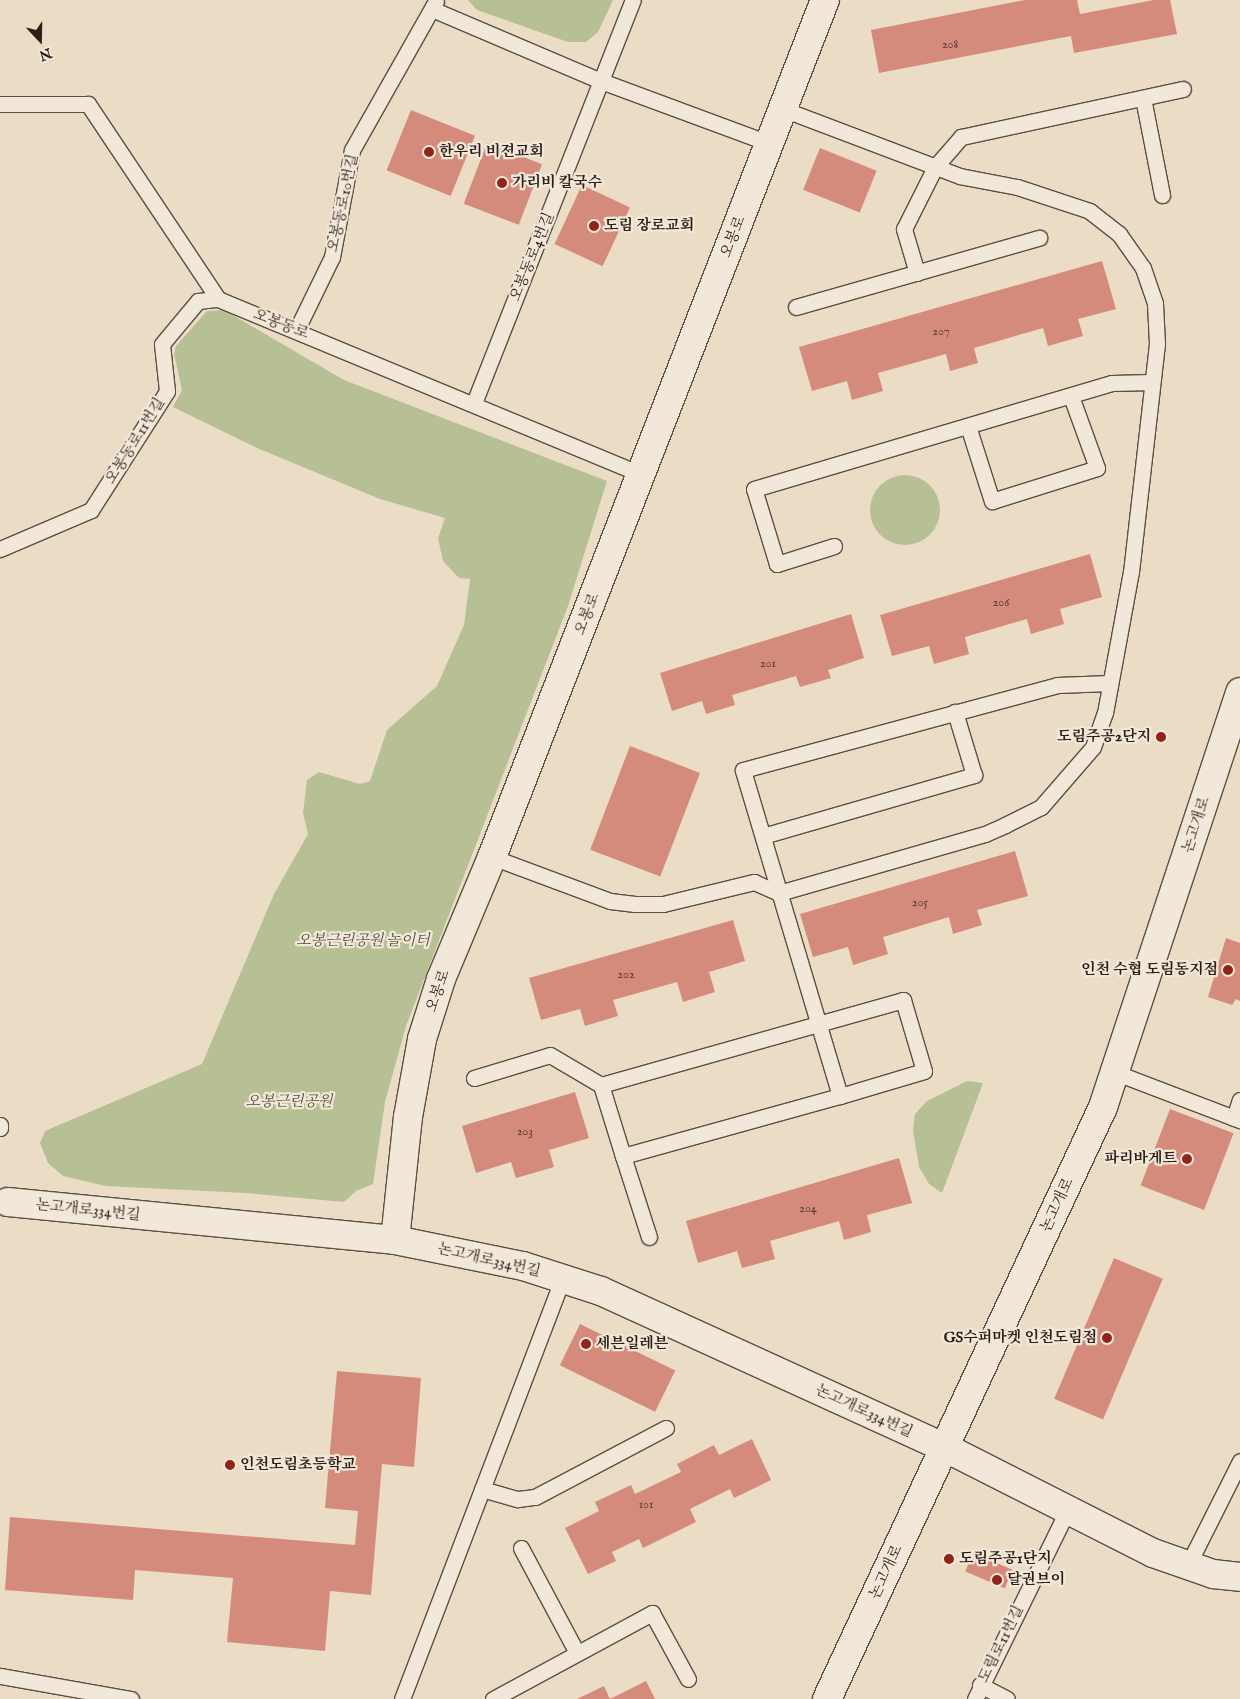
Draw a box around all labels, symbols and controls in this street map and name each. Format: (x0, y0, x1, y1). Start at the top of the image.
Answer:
north arrow (15, 15, 65, 65)
house number: 208 (942, 38, 958, 52)
text: N (36, 43, 54, 65)
place label: 한우리 비젼교회 (439, 143, 544, 161)
marker: 한우리 비젼교회 (423, 146, 435, 158)
street label: 오봉동로10번길 (324, 152, 362, 254)
place label: 가리비 칼국수 (512, 174, 602, 192)
marker: 가리비 칼국수 (496, 177, 508, 189)
street label: 오봉동로4번길 (506, 210, 558, 304)
street label: 오봉로 (717, 213, 749, 261)
place label: 도림 장로교회 (604, 217, 694, 235)
marker: 도림 장로교회 (588, 220, 600, 232)
street label: 오봉동로 (251, 305, 311, 343)
house number: 207 (932, 325, 950, 339)
street label: 오봉동로11번길 (101, 395, 169, 487)
street label: 오봉로 (571, 590, 603, 638)
house number: 206 (993, 596, 1009, 610)
house number: 201 (760, 657, 776, 671)
place label: 도림주공2단지 (1057, 728, 1151, 746)
marker: 도림주공2단지 (1155, 731, 1167, 743)
street label: 논고개로 (1178, 795, 1214, 855)
house number: 205 (912, 896, 928, 910)
park label: 오봉근린공원 놀이터 (296, 932, 430, 950)
place label: 인천 수협 도림동지점 (1081, 961, 1218, 979)
marker: 인천 수협 도림동지점 (1222, 964, 1234, 976)
street label: 오봉로 (422, 968, 454, 1014)
house number: 202 (617, 968, 635, 982)
park label: 오봉근린공원 (246, 1093, 332, 1111)
house number: 203 (517, 1125, 533, 1139)
place label: 파리바게트 (1105, 1150, 1177, 1168)
marker: 파리바게트 (1181, 1153, 1193, 1165)
street label: 논고개로 (1037, 1175, 1077, 1235)
street label: 논고개로334번길 (35, 1196, 141, 1224)
house number: 204 (799, 1202, 817, 1216)
street label: 논고개로334번길 (436, 1239, 542, 1281)
place label: GS수퍼마켓 인천도림점 (944, 1329, 1097, 1347)
marker: GS수퍼마켓 인천도림점 (1101, 1332, 1113, 1344)
place label: 세븐일레븐 (596, 1335, 668, 1353)
marker: 세븐일레븐 (580, 1338, 592, 1350)
street label: 논고개로334번길 (812, 1381, 916, 1441)
place label: 인천도림초등학교 (240, 1456, 356, 1474)
marker: 인천도림초등학교 (224, 1459, 236, 1471)
house number: 101 (639, 1498, 653, 1512)
street label: 논고개로 (866, 1542, 906, 1602)
place label: 도림주공1단지 (959, 1550, 1052, 1568)
marker: 도림주공1단지 (943, 1553, 955, 1565)
place label: 달권브이 (1007, 1571, 1065, 1589)
marker: 달권브이 (991, 1574, 1003, 1586)
street label: 도림로11번길 (975, 1602, 1027, 1686)

